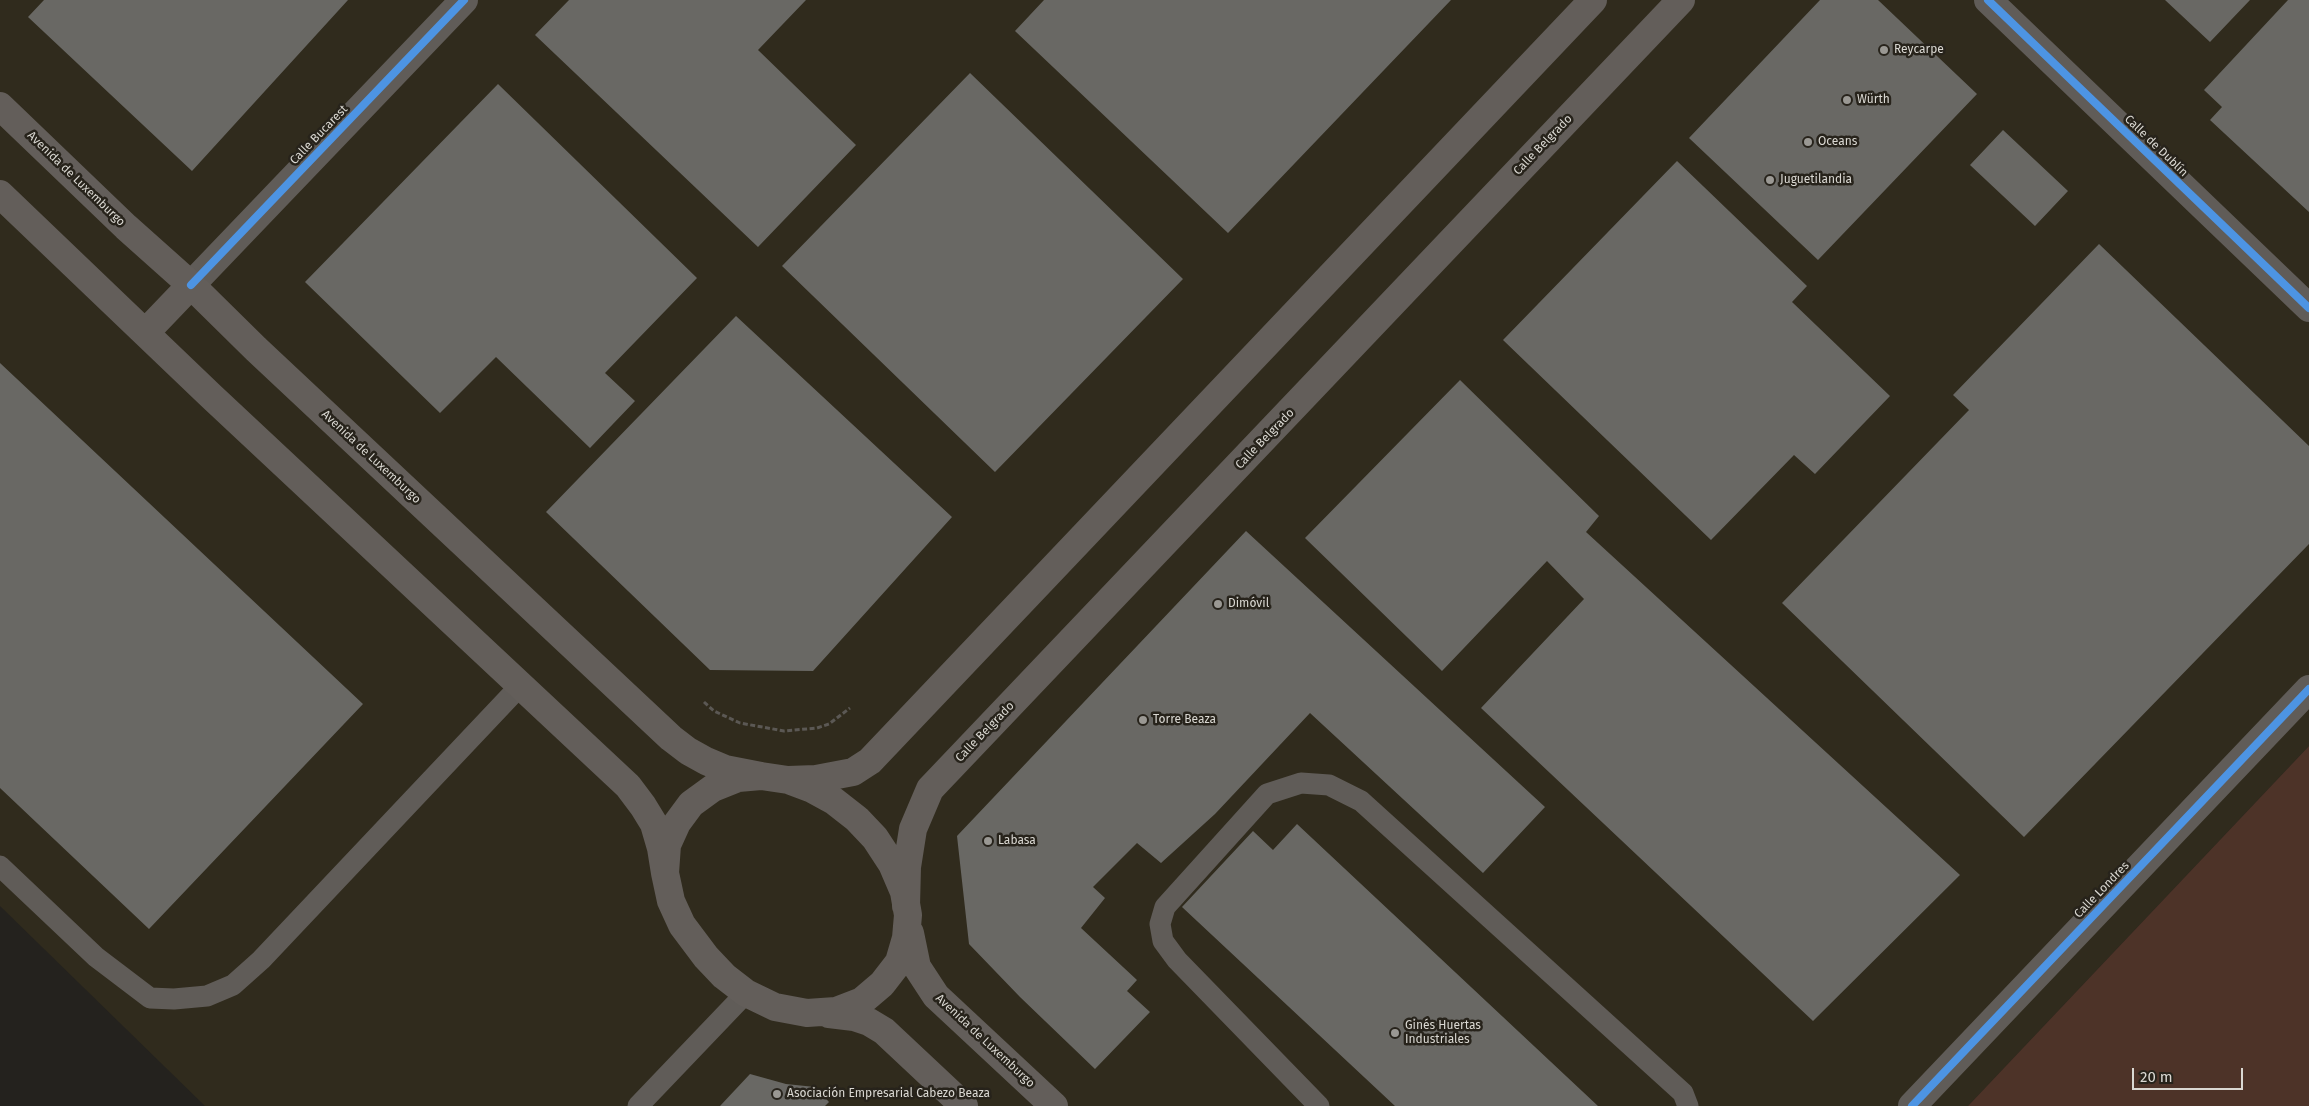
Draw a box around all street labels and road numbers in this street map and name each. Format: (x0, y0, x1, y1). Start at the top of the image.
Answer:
street label: Calle Bucarest (287, 102, 351, 168)
street label: Calle Belgrado (1511, 112, 1575, 178)
street label: Calle de Dublín (2121, 112, 2191, 180)
street label: Avenida de Luxemburgo (24, 129, 128, 229)
street label: Calle Belgrado (1233, 406, 1297, 472)
street label: Avenida de Luxemburgo (318, 407, 424, 507)
street label: Calle Belgrado (953, 699, 1017, 765)
street label: Calle Londres (2071, 859, 2133, 921)
street label: Avenida de Luxemburgo (932, 991, 1038, 1091)

